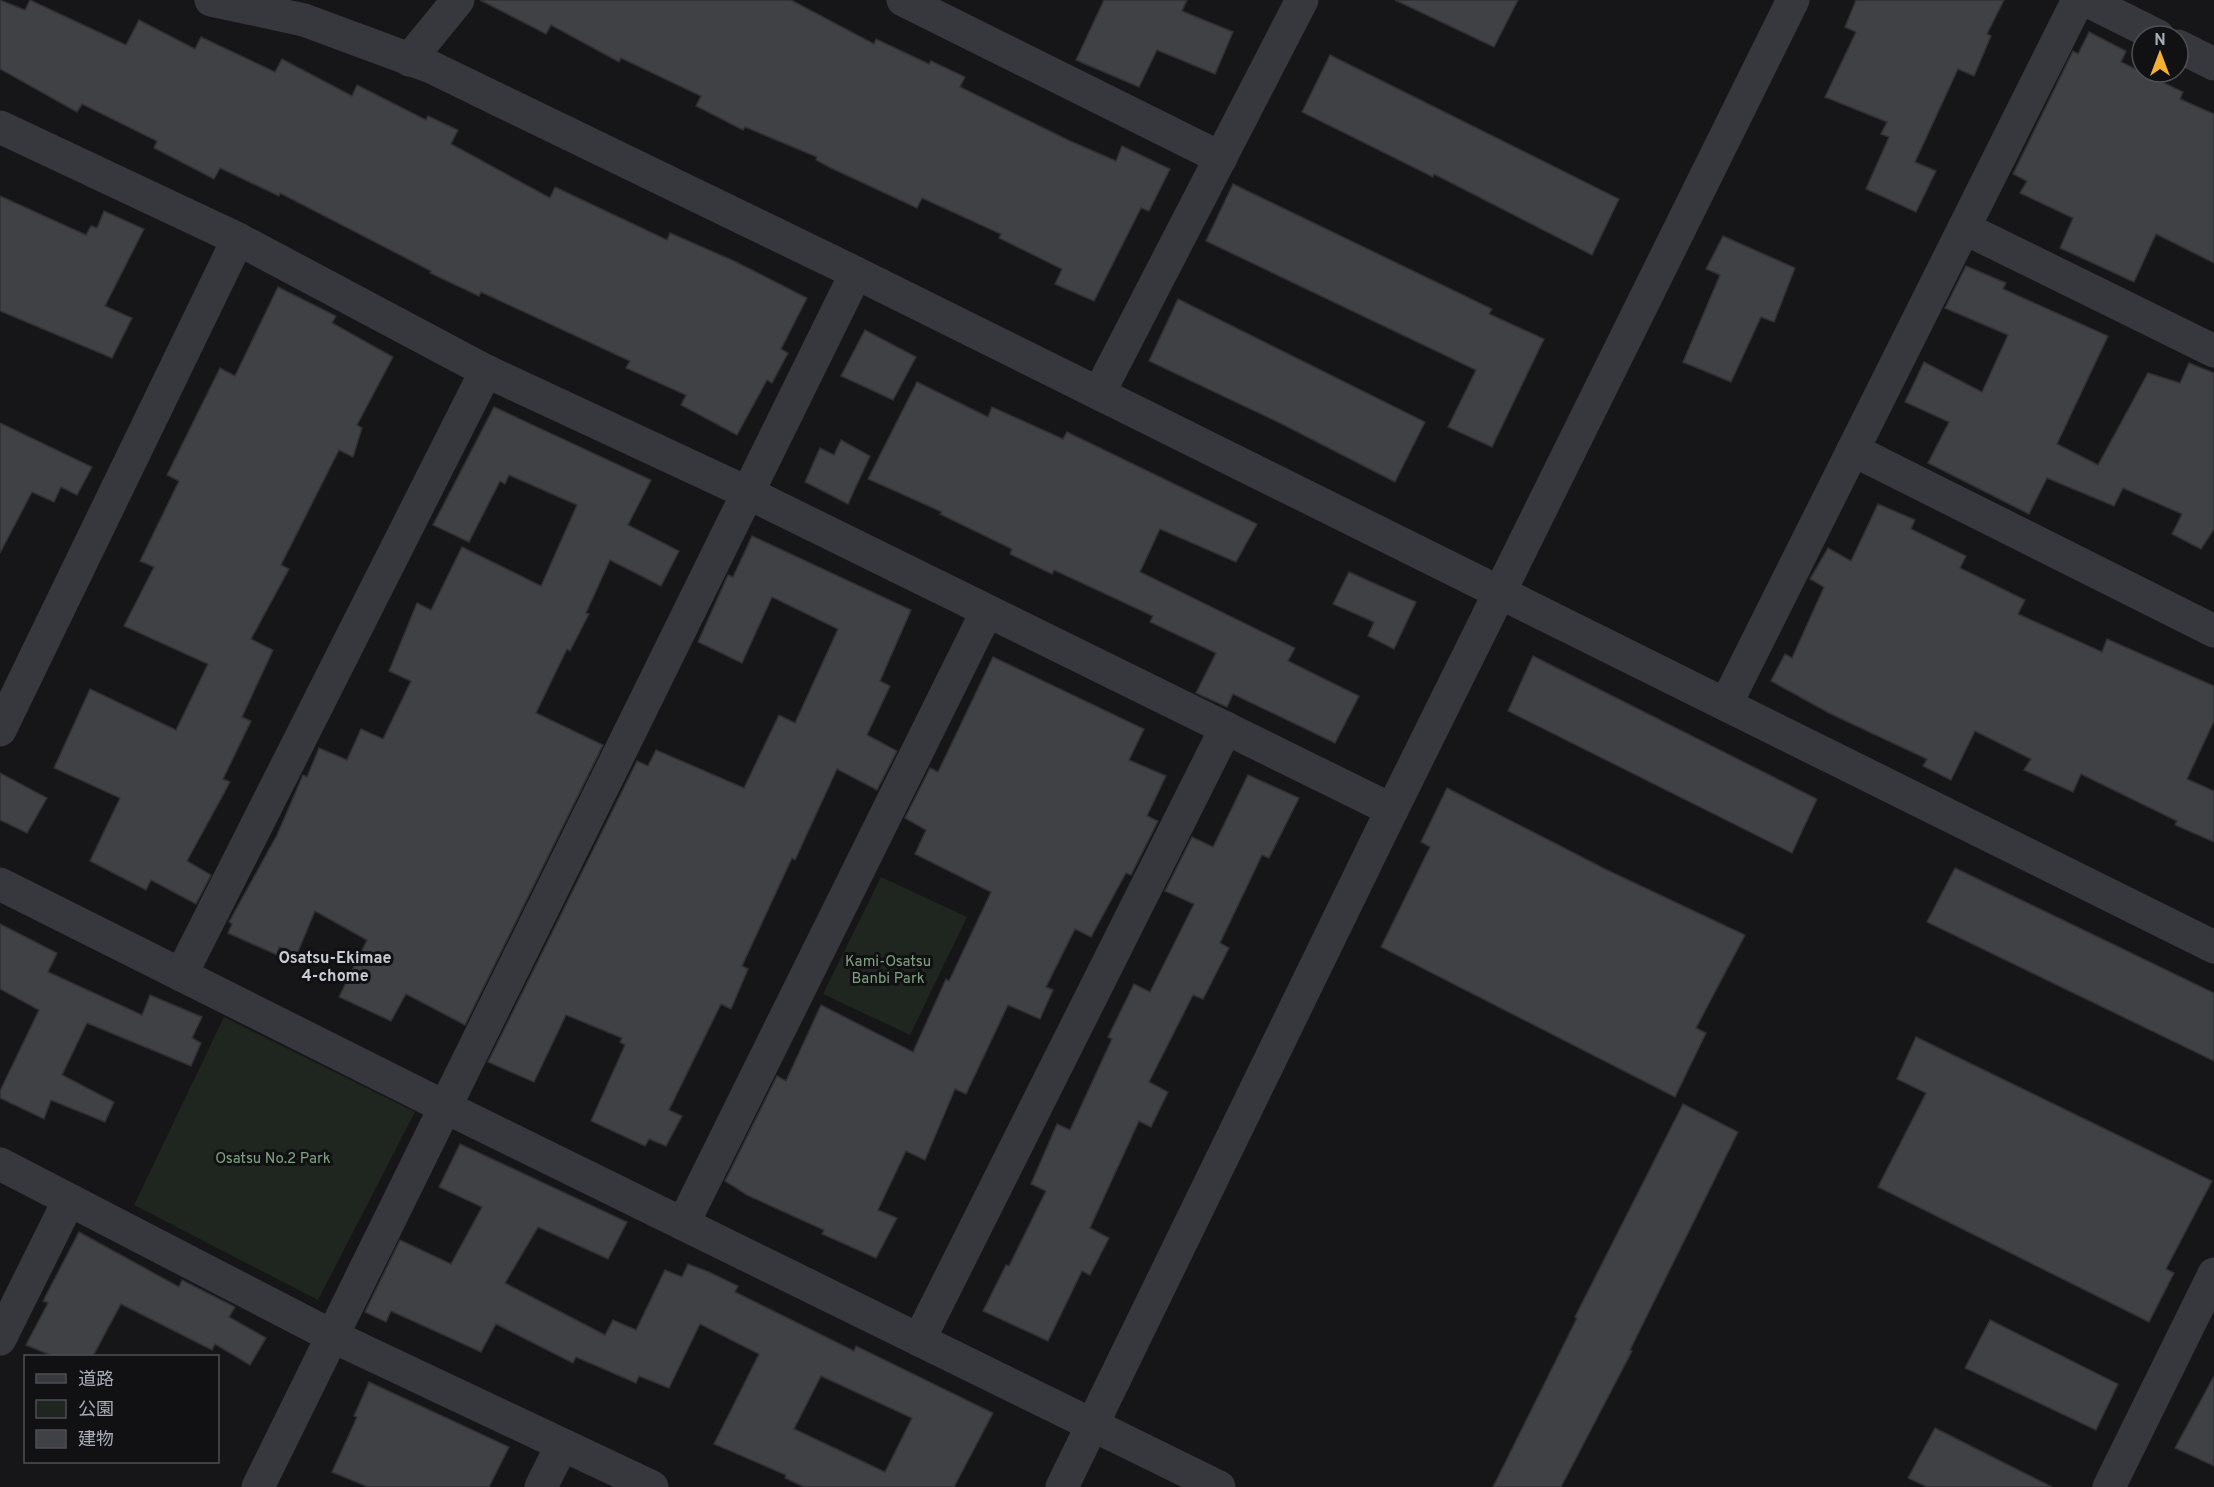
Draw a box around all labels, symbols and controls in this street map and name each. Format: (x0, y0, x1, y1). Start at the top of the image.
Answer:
north arrow (2130, 24, 2190, 84)
text: N (2154, 31, 2166, 51)
district label: Osatsu-Ekimae 4-chome (279, 949, 391, 987)
park label: Kami-Osatsu Banbi Park (845, 953, 931, 989)
park label: Osatsu No.2 Park (215, 1150, 331, 1169)
legend (24, 1355, 219, 1463)
text: 道路 (78, 1369, 114, 1392)
text: 公園 (78, 1399, 114, 1422)
text: 建物 (78, 1429, 114, 1452)

